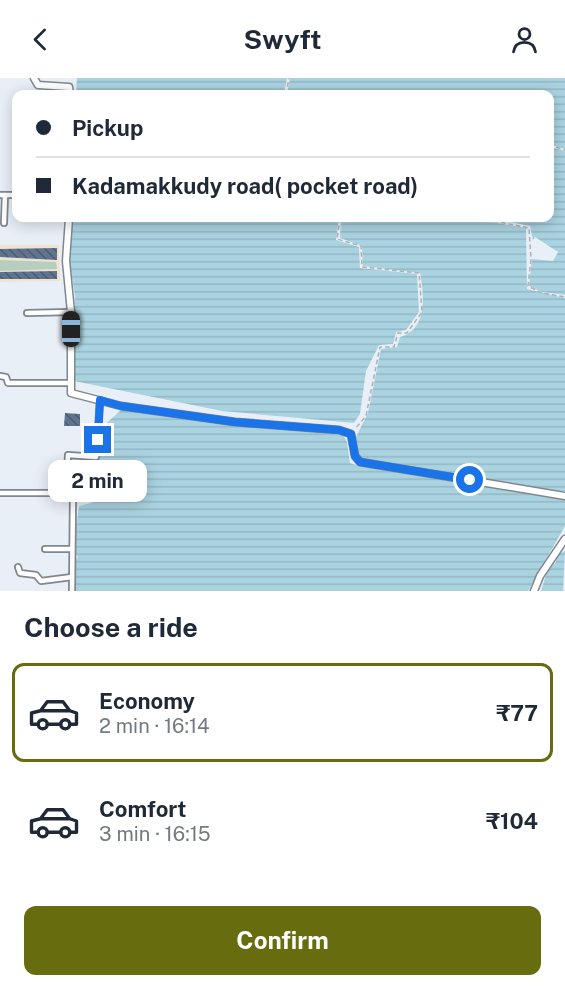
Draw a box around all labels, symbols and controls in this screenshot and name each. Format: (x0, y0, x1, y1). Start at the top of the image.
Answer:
icon: back (24, 23, 57, 56)
text: Swyft (244, 23, 321, 55)
icon: person (508, 23, 541, 56)
text: Pickup (72, 115, 143, 141)
text: Kadamakkudy road( pocket road) (72, 173, 418, 199)
car (62, 311, 80, 347)
route end (84, 426, 111, 453)
callout: 2 min (48, 461, 148, 503)
route start (456, 466, 483, 493)
text: 2 min (71, 469, 124, 493)
text: Choose a ride (24, 611, 198, 643)
icon: car (27, 686, 81, 740)
text: Economy (99, 688, 195, 714)
text: ₹77 (496, 700, 538, 726)
text: 2 min · 16:14 (99, 714, 210, 738)
icon: car (27, 794, 81, 848)
text: Comfort (99, 796, 186, 822)
text: ₹104 (486, 808, 538, 834)
text: 3 min · 16:15 (99, 822, 211, 846)
button: Confirm (24, 906, 541, 975)

